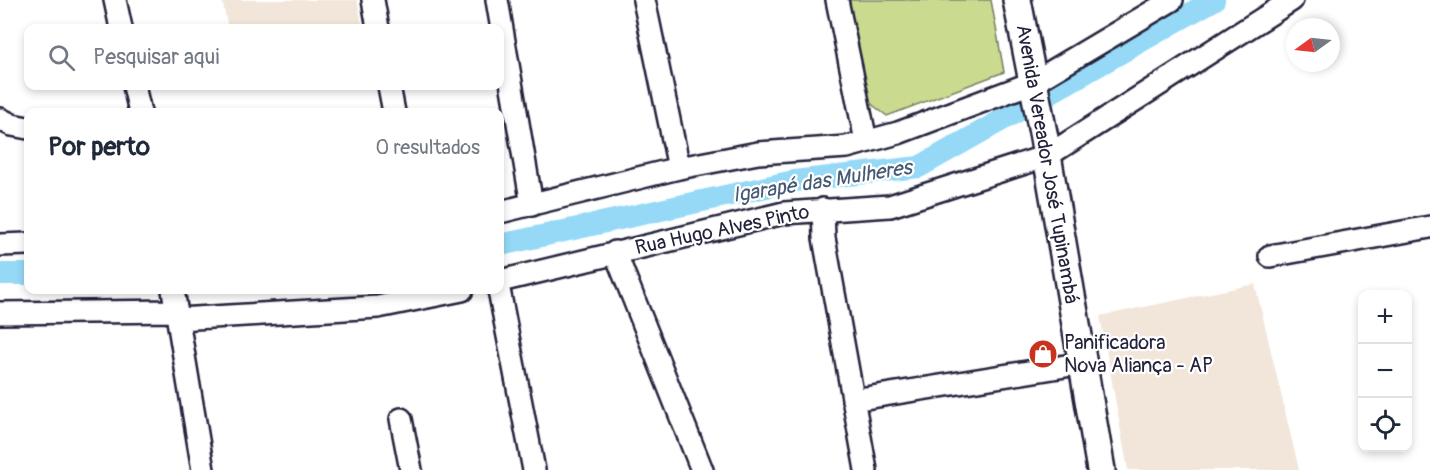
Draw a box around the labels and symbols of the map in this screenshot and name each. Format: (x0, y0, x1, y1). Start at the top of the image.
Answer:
north arrow (1286, 18, 1340, 72)
street label: Avenida Vereador José Tupinambá (1011, 23, 1084, 306)
water label: Igarapé das Mulheres (731, 154, 916, 209)
street label: Rua Hugo Alves Pinto (633, 199, 812, 260)
place label: Panificadora Nova Aliança - AP (1064, 330, 1213, 378)
shop icon: Panificadora Nova Aliança - AP (1027, 338, 1059, 370)

